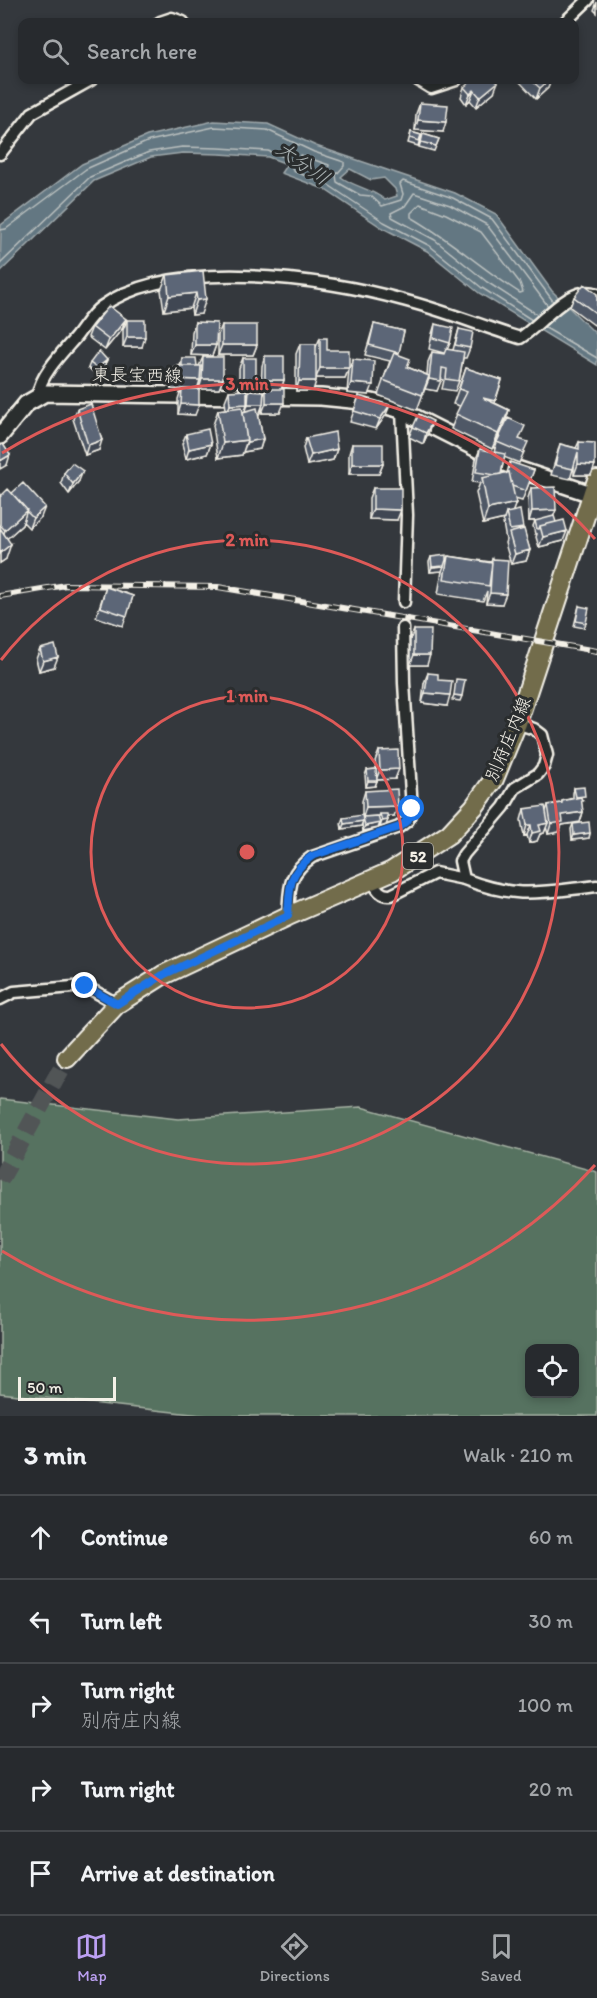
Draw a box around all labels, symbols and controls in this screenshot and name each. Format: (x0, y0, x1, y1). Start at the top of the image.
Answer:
search box (18, 18, 579, 84)
icon: search (39, 35, 72, 68)
text: Search here (87, 38, 197, 65)
water label: 大分川 (272, 136, 334, 190)
street label: 東長宝西線 (92, 363, 182, 387)
text: 3 min (225, 373, 269, 395)
text: 2 min (226, 529, 269, 551)
text: 1 min (226, 685, 268, 707)
street label: 別府庄内線 (480, 693, 536, 785)
route start (398, 795, 424, 821)
centre of rings (237, 842, 257, 862)
road number: 52 (403, 843, 433, 869)
route end (71, 972, 97, 998)
map controls (525, 1344, 579, 1398)
button: locate (525, 1344, 579, 1398)
scale bar (18, 1374, 116, 1402)
text: 50 m (27, 1378, 62, 1397)
text: 3 min (24, 1439, 86, 1471)
text: Walk · 210 m (463, 1443, 573, 1467)
icon: ahead (24, 1521, 57, 1554)
text: Continue (81, 1524, 168, 1551)
text: 60 m (529, 1525, 573, 1549)
icon: left (24, 1605, 57, 1638)
text: Turn left (81, 1608, 162, 1635)
text: 30 m (528, 1609, 573, 1633)
text: Turn right (81, 1677, 175, 1704)
icon: right (24, 1689, 57, 1722)
text: 100 m (518, 1693, 573, 1717)
text: 別府庄内線 (81, 1708, 181, 1732)
icon: right (24, 1773, 57, 1806)
text: Turn right (81, 1776, 175, 1803)
text: 20 m (529, 1777, 573, 1801)
icon: arrive (24, 1857, 57, 1890)
text: Arrive at destination (81, 1860, 275, 1887)
tab: Map (75, 1930, 108, 1985)
tab: Directions (259, 1930, 330, 1985)
tab: Saved (481, 1930, 522, 1985)

